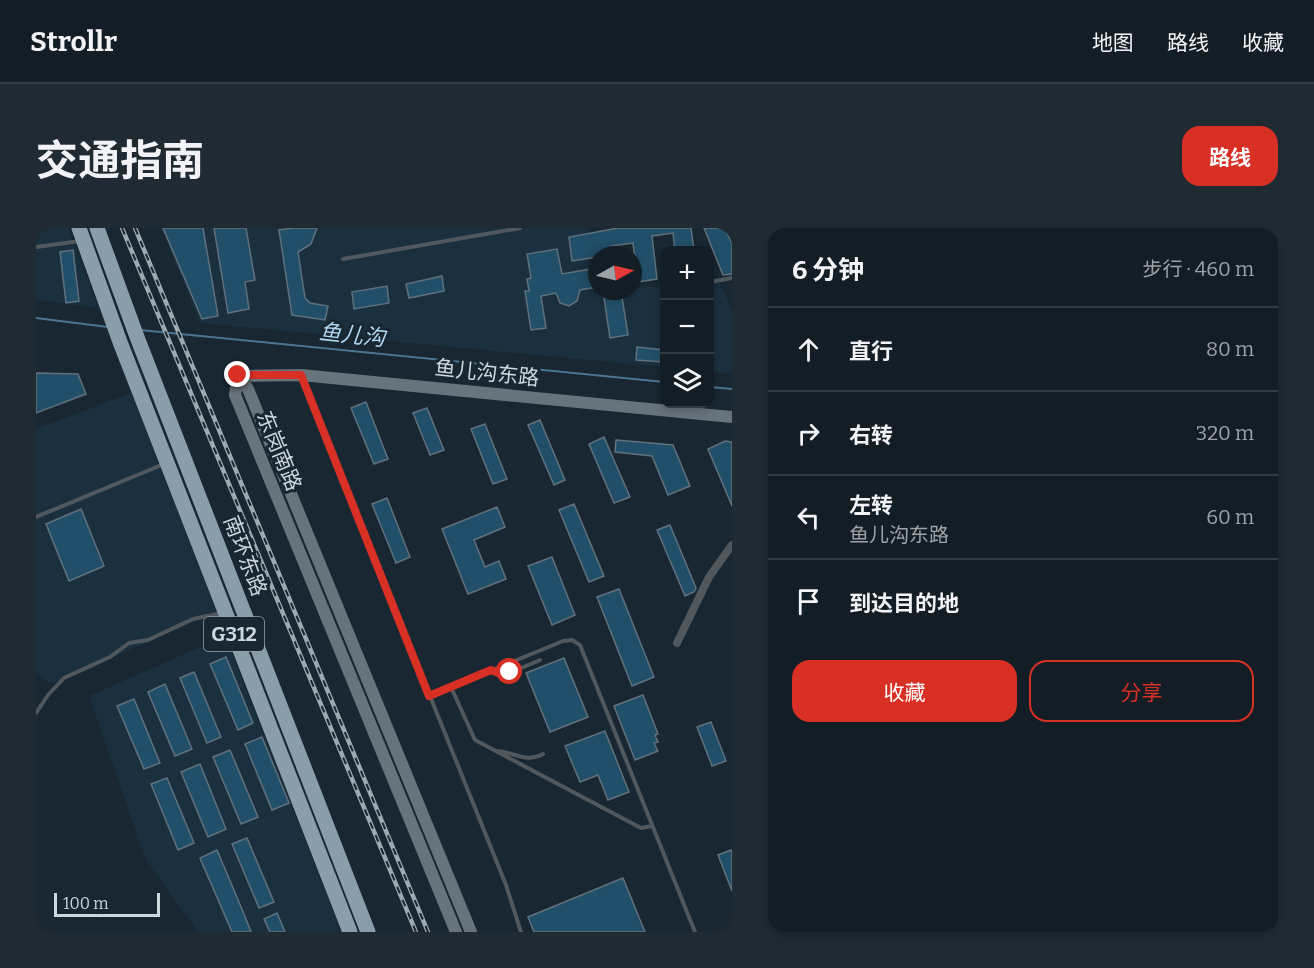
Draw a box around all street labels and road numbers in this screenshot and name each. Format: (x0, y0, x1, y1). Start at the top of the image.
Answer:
street label: 鱼儿沟东路 (433, 355, 541, 391)
street label: 东岗南路 (251, 407, 307, 495)
street label: 南环东路 (218, 512, 272, 600)
road number: G312 (204, 617, 264, 651)

